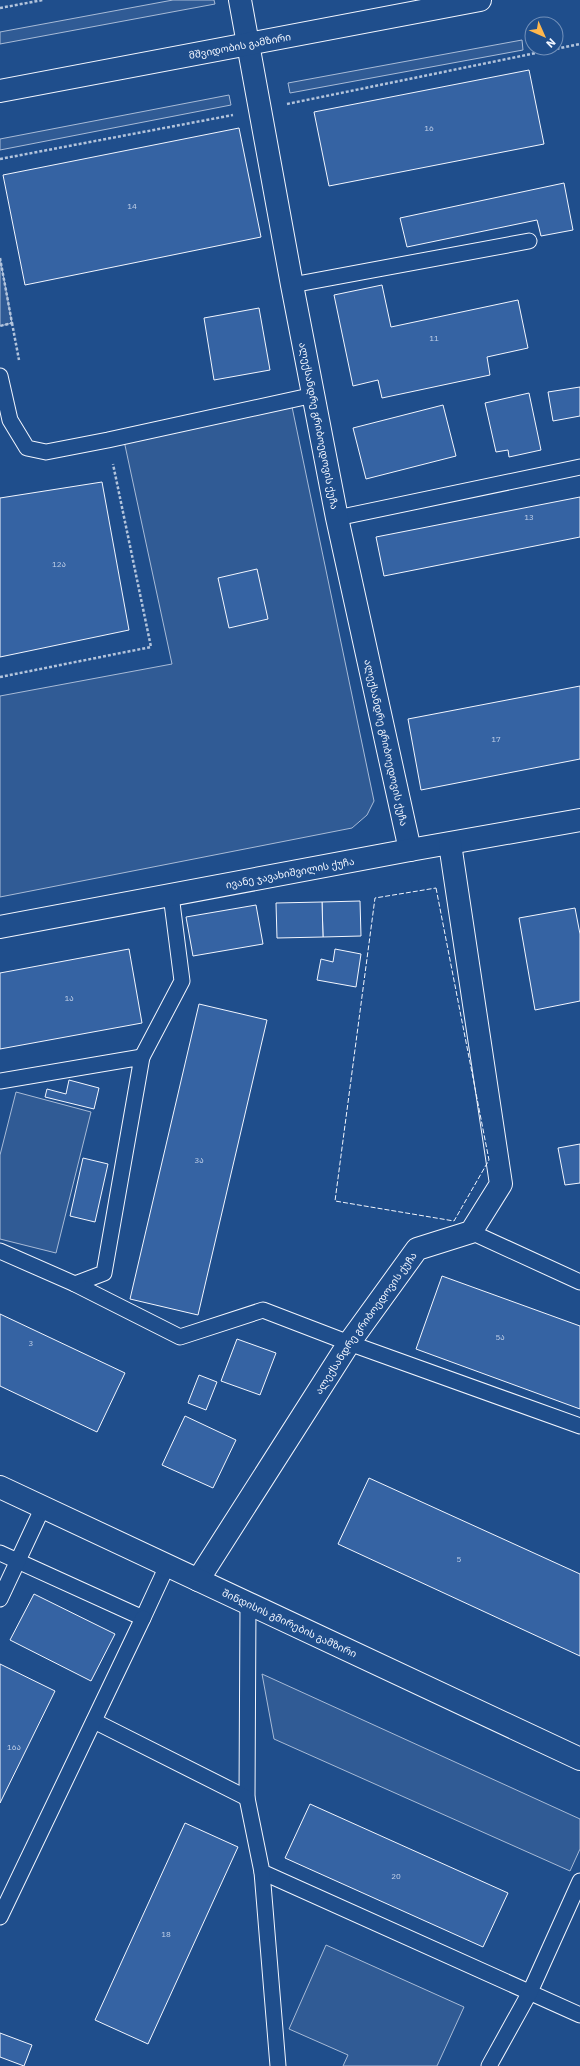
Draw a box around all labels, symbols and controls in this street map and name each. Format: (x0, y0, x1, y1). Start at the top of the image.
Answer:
north arrow (524, 16, 564, 56)
street label: მშვიდობის გამზირი (188, 29, 292, 62)
text: N (543, 35, 559, 51)
house number: 16 (424, 123, 434, 133)
house number: 14 (127, 201, 137, 211)
house number: 11 (429, 333, 439, 343)
street label: ალექსანდრე გრიბოედოვის ქუჩა (297, 341, 342, 510)
house number: 13 (524, 512, 534, 522)
house number: 12ა (52, 559, 66, 569)
street label: ალექსანდრე გრიბოედოვის ქუჩა (362, 658, 411, 827)
house number: 17 (491, 734, 501, 744)
street label: ივანე ჯავახიშვილის ქუჩა (225, 854, 355, 891)
house number: 1ა (64, 993, 74, 1003)
house number: 3ა (194, 1155, 204, 1165)
street label: ალექსანდრე გრიბოედოვის ქუჩა (312, 1249, 419, 1396)
house number: 5ა (495, 1332, 505, 1342)
house number: 3 (29, 1338, 34, 1348)
house number: 5 (457, 1554, 462, 1564)
street label: შინდისის გმირების გამზირი (220, 1586, 359, 1660)
house number: 16ა (7, 1742, 21, 1752)
house number: 20 (391, 1871, 401, 1881)
house number: 18 (161, 1929, 171, 1939)

